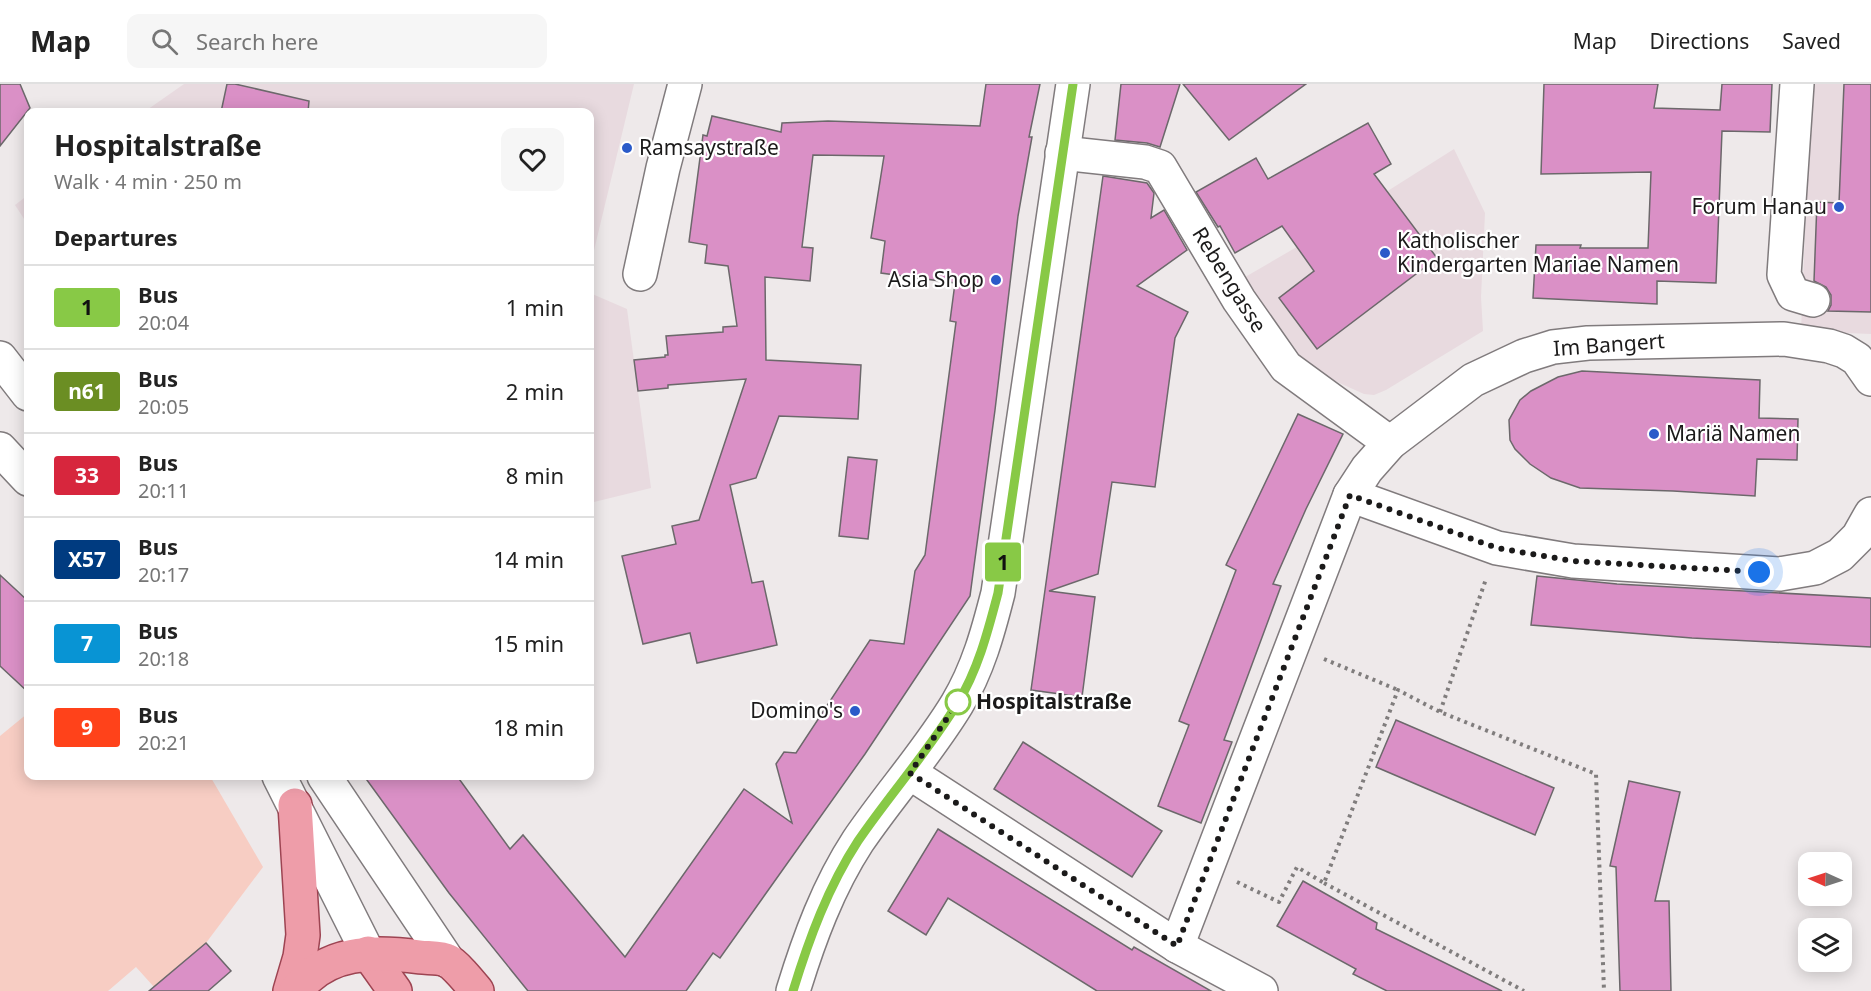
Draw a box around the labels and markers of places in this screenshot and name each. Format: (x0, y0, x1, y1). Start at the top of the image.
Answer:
place label: Ramsaystraße (639, 133, 779, 161)
marker: Ramsaystraße (620, 141, 634, 155)
place label: Forum Hanau (1692, 192, 1827, 220)
marker: Forum Hanau (1832, 200, 1846, 214)
place label: Katholischer Kindergarten Mariae Namen (1397, 226, 1679, 278)
marker: Katholischer Kindergarten Mariae Namen (1378, 246, 1392, 260)
place label: Asia Shop (888, 265, 984, 293)
marker: Asia Shop (989, 273, 1003, 287)
place label: Mariä Namen (1666, 419, 1800, 447)
marker: Mariä Namen (1647, 427, 1661, 441)
place label: Hospitalstraße (976, 687, 1132, 715)
marker: Hospitalstraße (945, 689, 971, 715)
place label: Domino's (750, 696, 843, 724)
marker: Domino's (848, 704, 862, 718)

